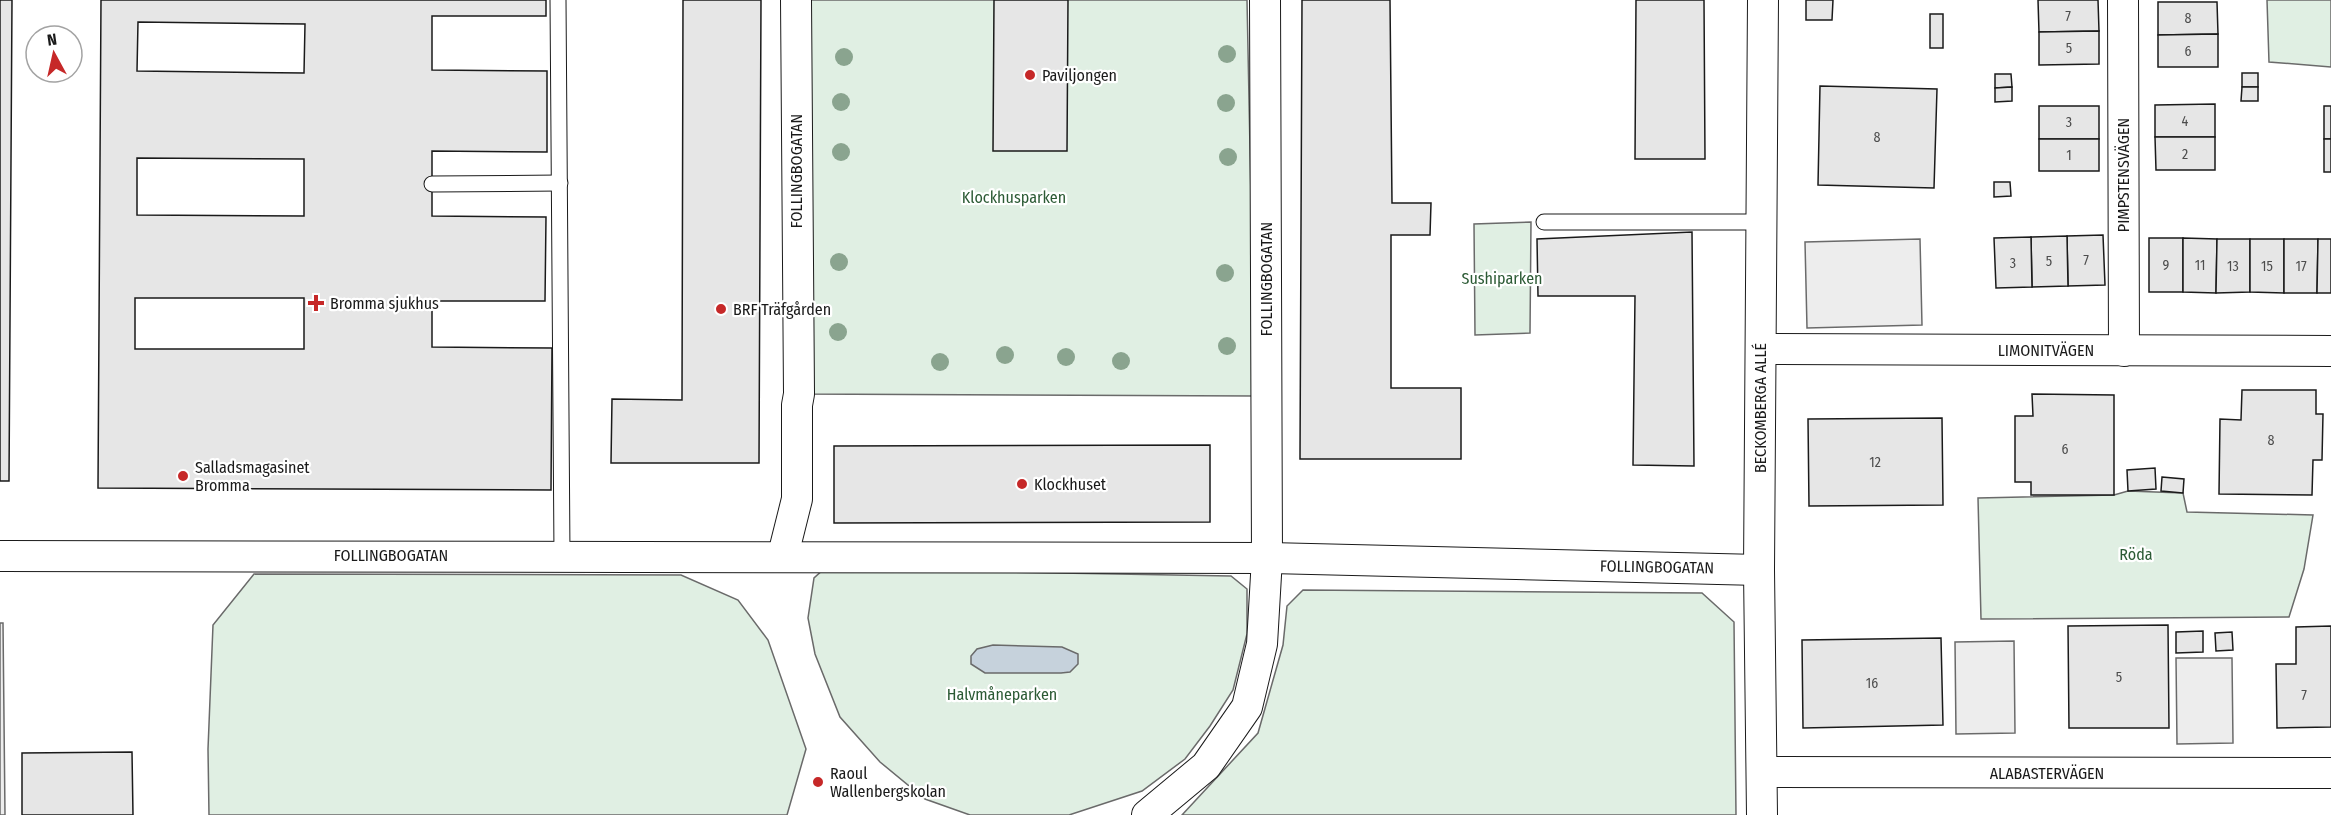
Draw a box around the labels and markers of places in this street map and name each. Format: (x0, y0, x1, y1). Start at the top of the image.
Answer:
place label: Paviljongen (1042, 66, 1117, 85)
marker: Paviljongen (1023, 68, 1037, 82)
marker: Bromma sjukhus (307, 294, 325, 312)
place label: Bromma sjukhus (330, 294, 439, 313)
place label: BRF Träfgården (733, 300, 831, 319)
marker: BRF Träfgården (714, 302, 728, 316)
place label: Salladsmagasinet Bromma (195, 458, 310, 495)
marker: Salladsmagasinet Bromma (176, 469, 190, 483)
place label: Klockhuset (1034, 475, 1107, 494)
marker: Klockhuset (1015, 477, 1029, 491)
place label: Raoul Wallenbergskolan (830, 764, 946, 801)
marker: Raoul Wallenbergskolan (811, 775, 825, 789)

